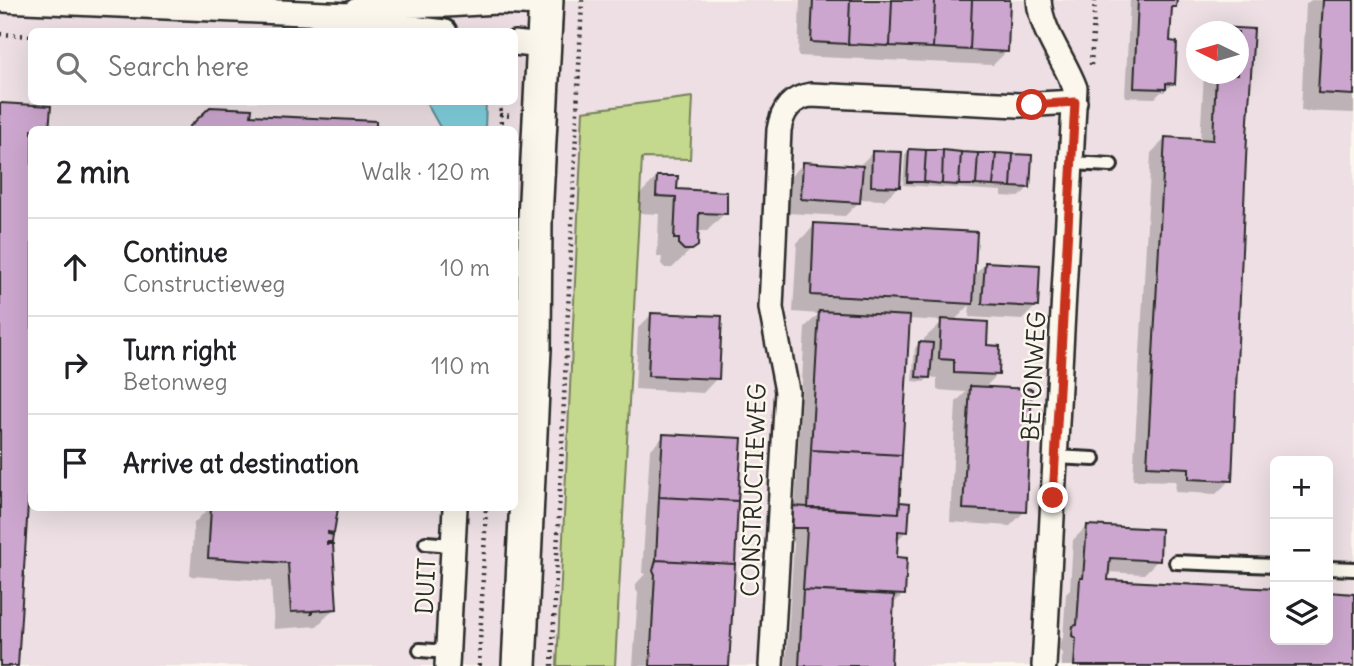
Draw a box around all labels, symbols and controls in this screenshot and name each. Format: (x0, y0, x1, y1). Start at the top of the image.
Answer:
north arrow (1186, 21, 1249, 84)
search box (28, 28, 518, 105)
icon: search (52, 48, 90, 86)
text: Search here (108, 50, 249, 83)
route start (1016, 89, 1047, 120)
text: 2 min (56, 153, 130, 191)
text: Walk · 120 m (361, 157, 490, 186)
text: Continue (123, 236, 228, 269)
icon: ahead (56, 248, 94, 286)
text: 10 m (440, 253, 490, 282)
text: Constructieweg (123, 269, 285, 298)
street label: BETONWEG (1015, 310, 1051, 442)
text: Turn right (123, 334, 236, 367)
icon: right (56, 346, 94, 384)
text: 110 m (431, 351, 490, 380)
text: Betonweg (123, 367, 228, 396)
street label: CONSTRUCTIEWEG (734, 383, 772, 597)
icon: arrive (56, 444, 94, 482)
text: Arrive at destination (123, 447, 359, 480)
map controls (1270, 456, 1333, 645)
button: + (1270, 456, 1333, 519)
route end (1037, 482, 1068, 513)
button: − (1270, 519, 1333, 582)
street label: DUIT (409, 557, 441, 615)
button: layers (1270, 582, 1333, 645)

